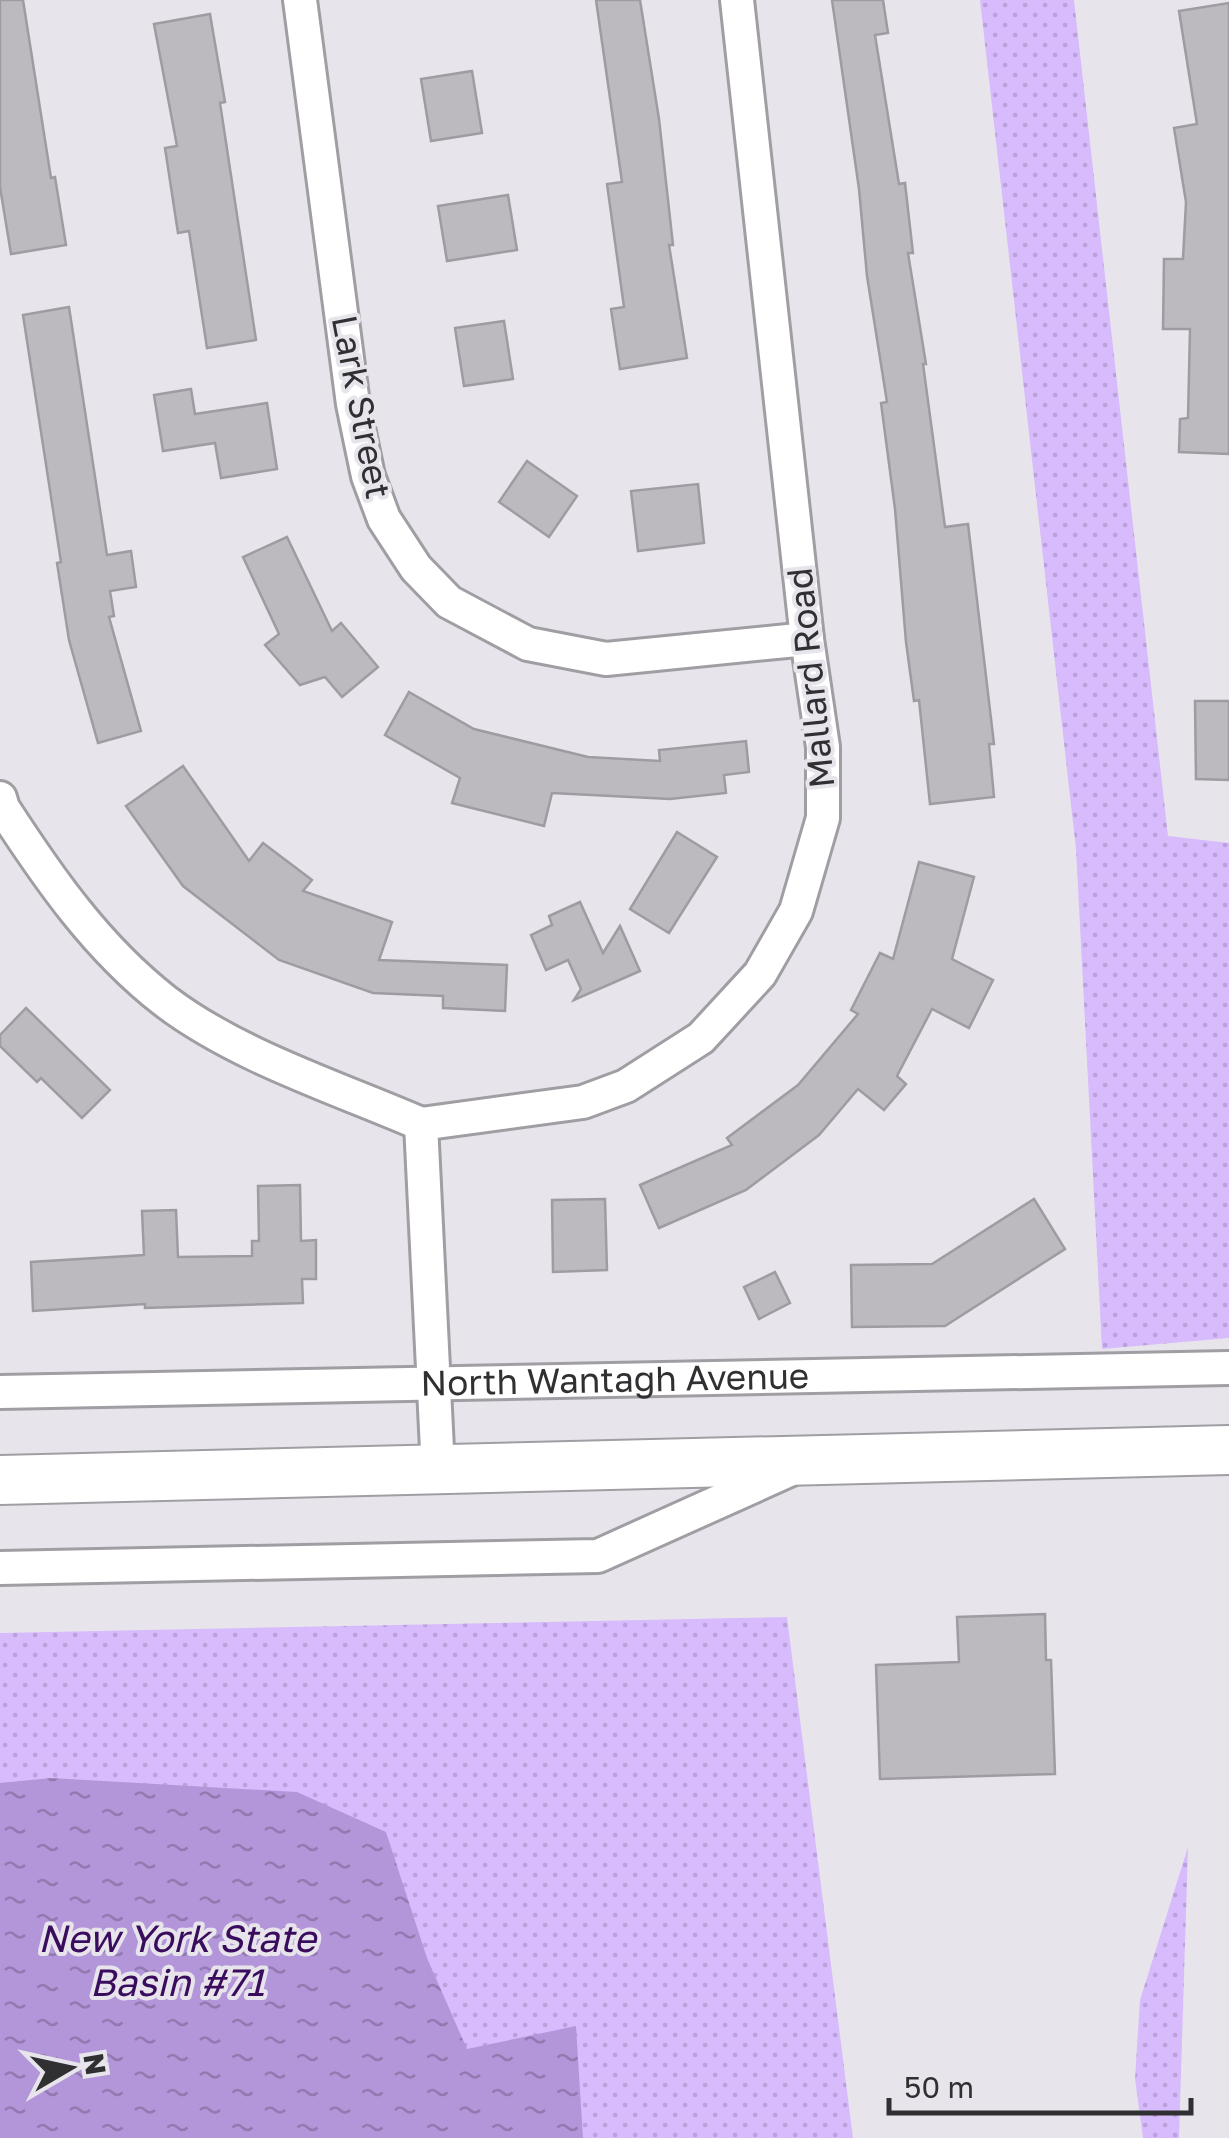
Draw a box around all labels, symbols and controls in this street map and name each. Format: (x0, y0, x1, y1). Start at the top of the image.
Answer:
street label: Lark Street (324, 312, 400, 502)
street label: Mallard Road (778, 566, 842, 790)
street label: North Wantagh Avenue (420, 1354, 810, 1404)
water label: New York State Basin #71 (38, 1915, 319, 2004)
north arrow (20, 2018, 120, 2118)
text: N (77, 2051, 113, 2077)
scale bar (889, 2053, 1192, 2115)
text: 50 m (904, 2069, 974, 2105)

